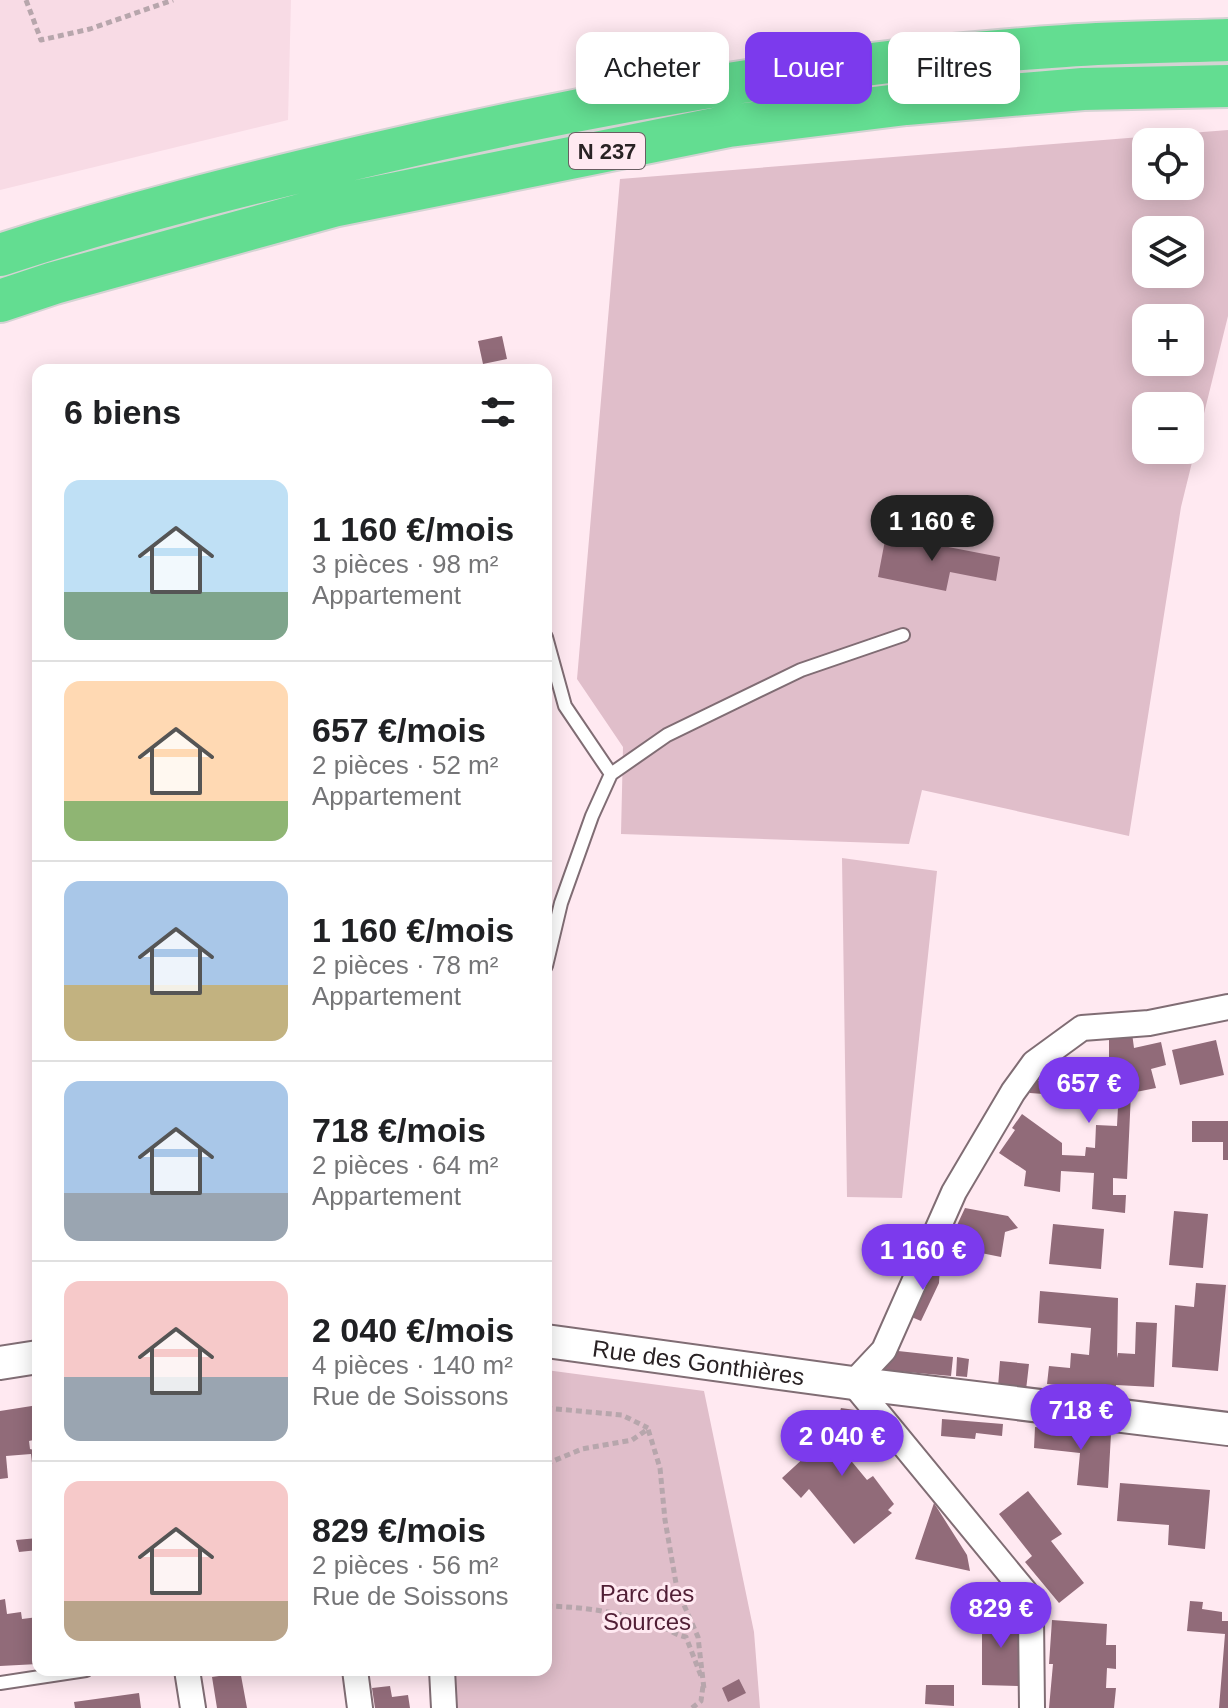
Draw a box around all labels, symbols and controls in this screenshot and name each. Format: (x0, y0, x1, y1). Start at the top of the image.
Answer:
chip: Acheter (576, 32, 729, 104)
chip: Louer (745, 32, 872, 104)
chip: Filtres (888, 32, 1020, 104)
map controls (1132, 128, 1204, 464)
button: locate (1132, 128, 1204, 200)
road number: N 237 (569, 133, 645, 169)
button: layers (1132, 216, 1204, 288)
button: + (1132, 304, 1204, 376)
icon: filters (476, 390, 520, 434)
button: − (1132, 392, 1204, 464)
text: 6 biens (64, 393, 181, 431)
pin: 1 160 € (858, 495, 1006, 563)
text: 1 160 € (889, 506, 975, 536)
text: 1 160 €/mois (312, 510, 514, 548)
icon: home (128, 512, 224, 608)
text: 3 pièces · 98 m² (312, 549, 498, 579)
text: Appartement (312, 580, 461, 610)
text: 657 €/mois (312, 711, 486, 749)
icon: home (128, 713, 224, 809)
text: 2 pièces · 52 m² (312, 750, 498, 780)
text: Appartement (312, 781, 461, 811)
text: 1 160 €/mois (312, 911, 514, 949)
icon: home (128, 913, 224, 1009)
text: 2 pièces · 78 m² (312, 950, 498, 980)
text: Appartement (312, 981, 461, 1011)
pin: 657 € (1033, 1057, 1145, 1125)
text: 657 € (1056, 1068, 1122, 1098)
text: 718 €/mois (312, 1111, 486, 1149)
icon: home (128, 1113, 224, 1209)
text: 2 pièces · 64 m² (312, 1150, 498, 1180)
text: Appartement (312, 1181, 461, 1211)
pin: 1 160 € (849, 1224, 997, 1292)
text: 1 160 € (880, 1235, 966, 1265)
text: 2 040 €/mois (312, 1311, 514, 1349)
icon: home (128, 1313, 224, 1409)
street label: Rue des Gonthières (591, 1334, 806, 1390)
text: 4 pièces · 140 m² (312, 1350, 513, 1380)
text: Rue de Soissons (312, 1381, 509, 1411)
pin: 718 € (1025, 1384, 1137, 1452)
text: 718 € (1048, 1395, 1114, 1425)
pin: 2 040 € (768, 1410, 916, 1478)
text: 2 040 € (799, 1421, 885, 1451)
text: 829 €/mois (312, 1511, 486, 1549)
icon: home (128, 1513, 224, 1609)
text: 2 pièces · 56 m² (312, 1550, 498, 1580)
park label: Parc des Sources (600, 1580, 694, 1635)
text: Rue de Soissons (312, 1581, 509, 1611)
pin: 829 € (945, 1582, 1057, 1650)
text: 829 € (968, 1593, 1034, 1623)

